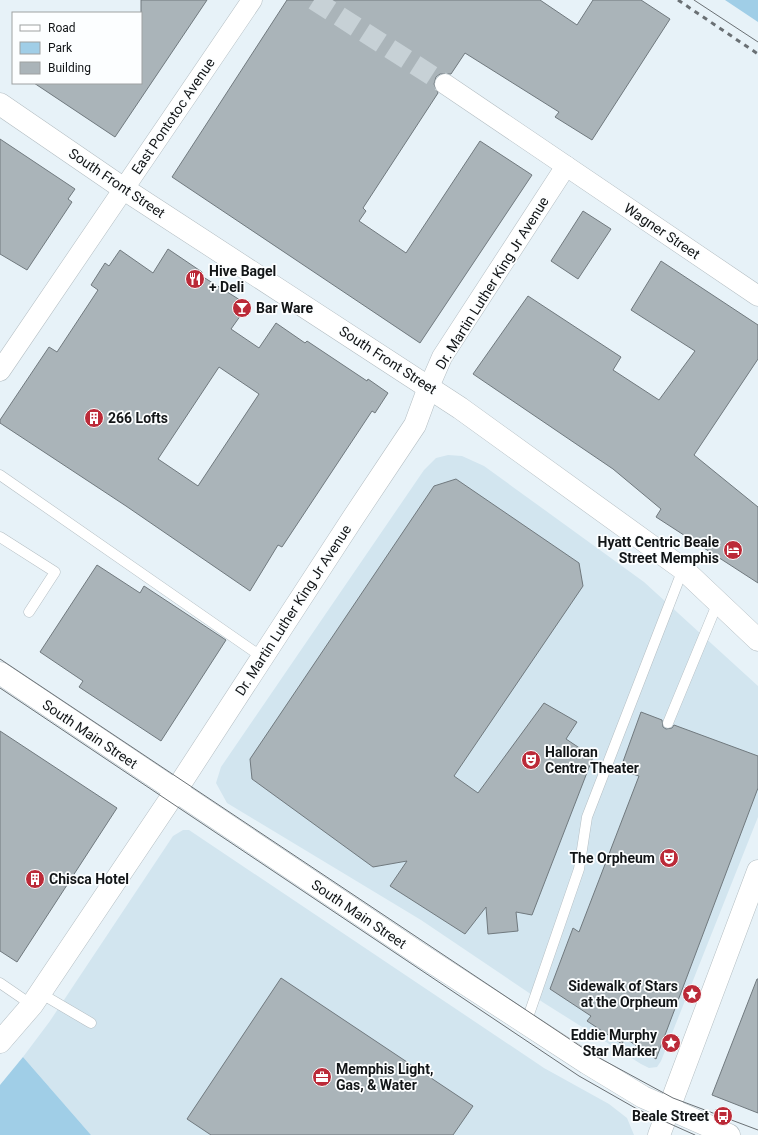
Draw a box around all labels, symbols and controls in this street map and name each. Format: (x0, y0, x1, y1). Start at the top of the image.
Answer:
legend (12, 12, 142, 84)
text: Road (48, 21, 76, 35)
text: Park (48, 41, 73, 55)
street label: East Pontotoc Avenue (128, 55, 218, 177)
text: Building (48, 61, 91, 75)
street label: South Front Street (66, 145, 169, 221)
street label: Dr. Martin Luther King Jr Avenue (432, 194, 552, 372)
street label: Wagner Street (621, 200, 703, 262)
place label: Hive Bagel + Deli (209, 263, 276, 295)
restaurant icon: Hive Bagel + Deli (184, 268, 206, 290)
bar icon: Bar Ware (231, 297, 253, 319)
place label: Bar Ware (256, 300, 314, 316)
street label: South Front Street (336, 323, 440, 398)
building icon: 266 Lofts (83, 407, 105, 429)
place label: 266 Lofts (108, 410, 168, 426)
street label: Dr. Martin Luther King Jr Avenue (232, 522, 354, 698)
place label: Hyatt Centric Beale Street Memphis (598, 534, 719, 566)
hotel icon: Hyatt Centric Beale Street Memphis (722, 539, 744, 561)
street label: South Main Street (39, 696, 141, 772)
place label: Halloran Centre Theater (545, 744, 639, 776)
theatre icon: Halloran Centre Theater (520, 749, 542, 771)
theatre icon: The Orpheum (658, 847, 680, 869)
place label: The Orpheum (569, 850, 655, 866)
building icon: Chisca Hotel (24, 868, 46, 890)
place label: Chisca Hotel (49, 871, 129, 887)
street label: South Main Street (308, 876, 410, 952)
place label: Sidewalk of Stars at the Orpheum (568, 978, 678, 1010)
place icon: Sidewalk of Stars at the Orpheum (681, 983, 703, 1005)
place label: Eddie Murphy Star Marker (571, 1027, 658, 1059)
place icon: Eddie Murphy Star Marker (660, 1032, 682, 1054)
place label: Memphis Light, Gas, & Water (336, 1061, 433, 1093)
office icon: Memphis Light, Gas, & Water (311, 1066, 333, 1088)
bus stop icon: Beale Street (712, 1105, 734, 1127)
place label: Beale Street (632, 1108, 709, 1124)

